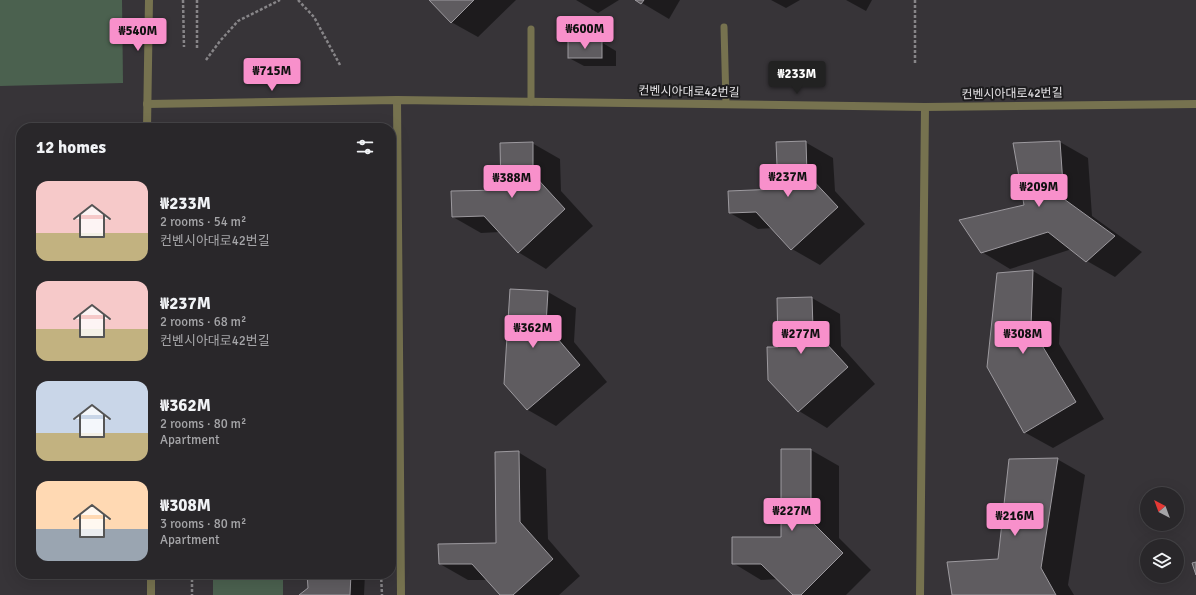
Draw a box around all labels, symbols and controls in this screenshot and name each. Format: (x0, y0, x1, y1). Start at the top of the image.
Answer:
pin: ₩600M (557, 16, 613, 50)
pin: ₩540M (110, 18, 166, 52)
text: ₩600M (566, 21, 604, 37)
text: ₩540M (119, 23, 157, 39)
pin: ₩715M (244, 58, 300, 92)
pin: ₩233M (769, 61, 825, 95)
text: ₩715M (253, 63, 291, 79)
text: ₩233M (778, 66, 816, 82)
street label: 컨벤시아대로42번길 (638, 84, 740, 100)
street label: 컨벤시아대로42번길 (961, 86, 1063, 102)
icon: filters (354, 136, 376, 158)
text: 12 homes (36, 137, 106, 158)
pin: ₩237M (760, 164, 816, 198)
pin: ₩388M (484, 165, 540, 199)
text: ₩237M (769, 169, 807, 185)
text: ₩388M (493, 170, 531, 186)
pin: ₩209M (1011, 174, 1067, 208)
text: ₩209M (1020, 179, 1058, 195)
text: ₩233M (160, 193, 211, 214)
icon: home (68, 197, 116, 245)
text: 2 rooms · 54 m² (160, 214, 246, 230)
text: 컨벤시아대로42번길 (160, 233, 270, 249)
text: ₩237M (160, 293, 211, 314)
icon: home (68, 297, 116, 345)
text: 2 rooms · 68 m² (160, 314, 246, 330)
pin: ₩362M (505, 315, 561, 349)
text: ₩362M (514, 320, 552, 336)
pin: ₩277M (773, 321, 829, 355)
pin: ₩308M (995, 321, 1051, 355)
text: ₩277M (782, 326, 820, 342)
text: ₩308M (1004, 326, 1042, 342)
text: 컨벤시아대로42번길 (160, 333, 270, 349)
text: ₩362M (160, 395, 211, 416)
icon: home (68, 397, 116, 445)
text: 2 rooms · 80 m² (160, 416, 246, 432)
text: Apartment (160, 432, 220, 448)
north arrow (1140, 487, 1184, 531)
map controls (1140, 487, 1184, 583)
text: ₩308M (160, 495, 211, 516)
icon: home (68, 497, 116, 545)
pin: ₩227M (764, 498, 820, 532)
text: ₩227M (773, 503, 811, 519)
pin: ₩216M (987, 503, 1043, 537)
text: ₩216M (996, 508, 1034, 524)
text: 3 rooms · 80 m² (160, 516, 246, 532)
text: Apartment (160, 532, 220, 548)
button: layers (1140, 539, 1184, 583)

